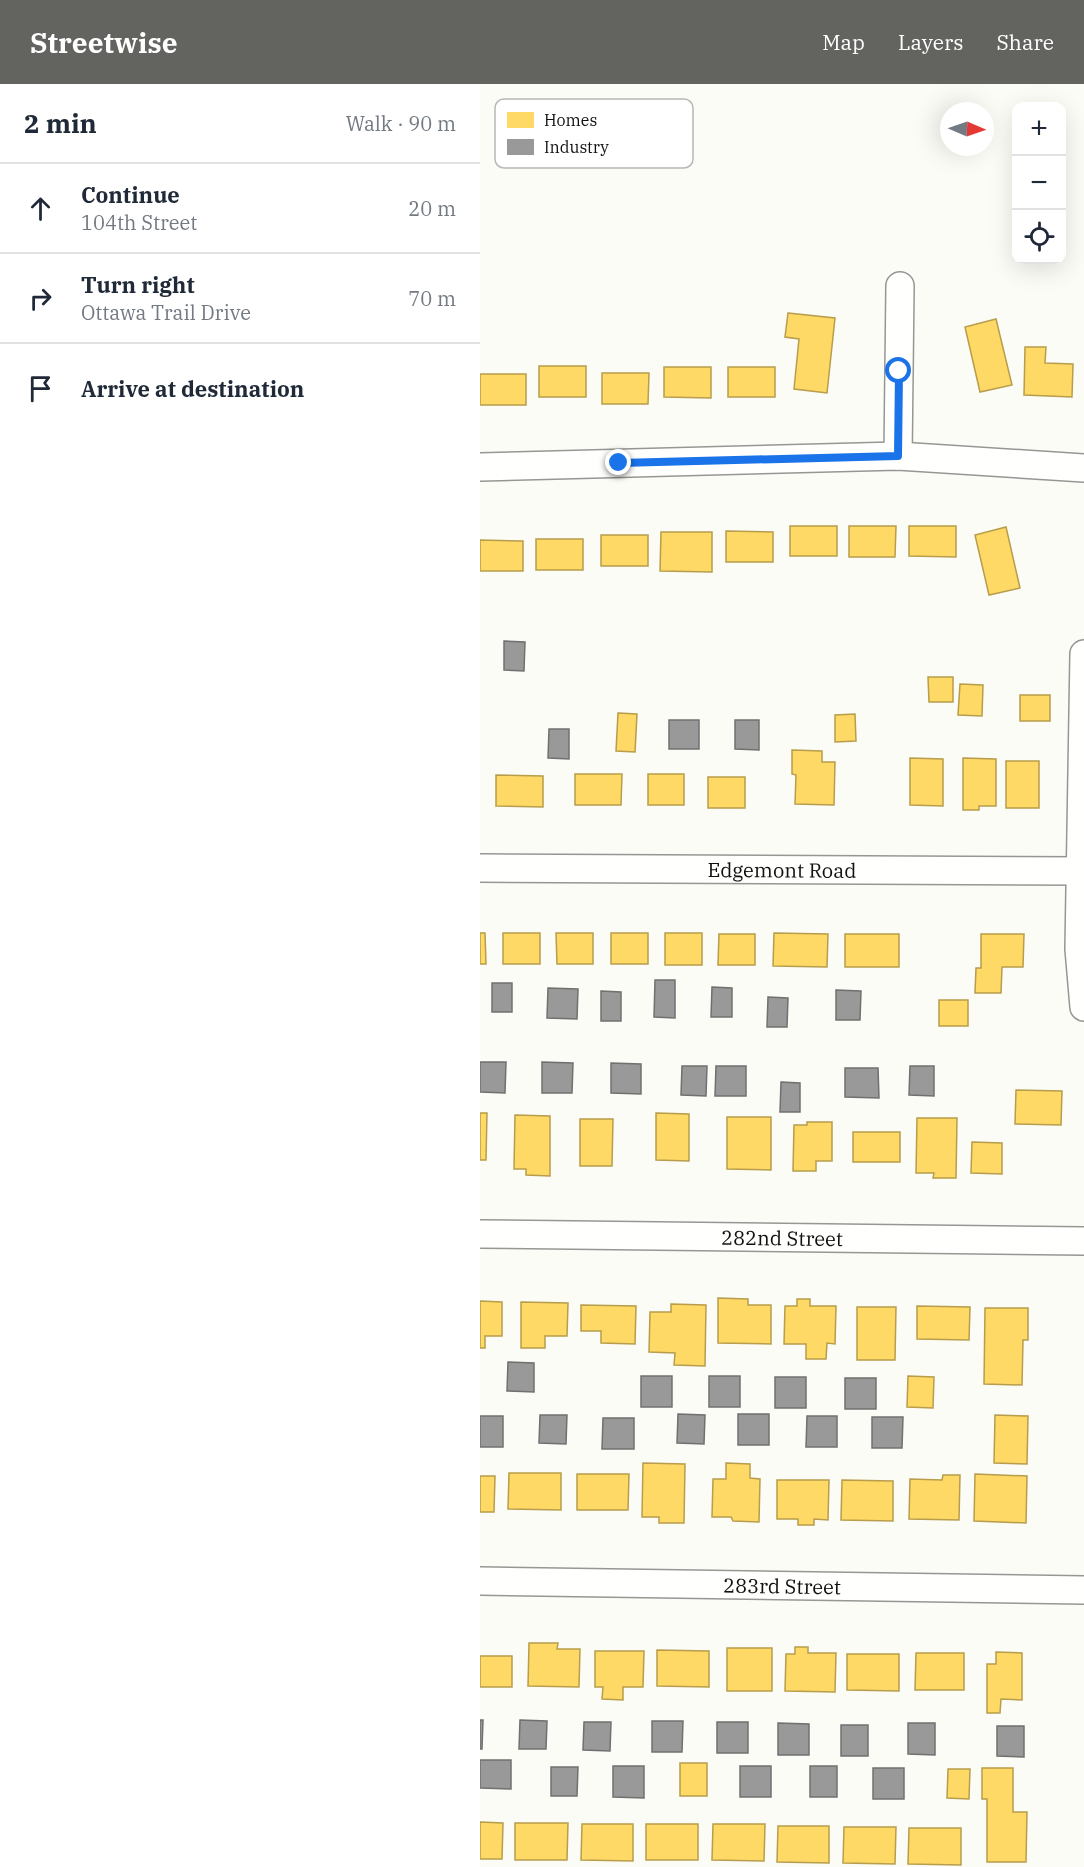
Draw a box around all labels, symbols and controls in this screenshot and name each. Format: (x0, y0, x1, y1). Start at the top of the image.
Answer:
text: Streetwise (30, 24, 177, 61)
text: Map (822, 28, 865, 56)
text: Layers (898, 28, 964, 56)
text: Share (997, 28, 1054, 56)
legend (495, 99, 693, 168)
north arrow (940, 102, 994, 156)
map controls (1012, 102, 1066, 264)
button: + (1012, 102, 1066, 156)
text: 2 min (24, 106, 97, 140)
text: Walk · 90 m (346, 110, 456, 137)
text: Homes (544, 110, 597, 130)
text: Industry (544, 137, 609, 157)
button: − (1012, 156, 1066, 210)
text: Continue (81, 180, 180, 209)
icon: ahead (24, 192, 57, 225)
text: 20 m (408, 195, 456, 222)
text: 104th Street (81, 209, 197, 236)
button: locate (1012, 210, 1066, 264)
text: Turn right (81, 270, 195, 299)
icon: right (24, 282, 57, 315)
text: 70 m (408, 285, 456, 312)
text: Ottawa Trail Drive (81, 299, 251, 326)
route start (885, 357, 911, 383)
icon: arrive (24, 372, 57, 405)
text: Arrive at destination (81, 374, 304, 403)
route end (605, 449, 631, 475)
street label: Edgemont Road (708, 856, 856, 883)
street label: 282nd Street (721, 1223, 843, 1252)
street label: 283rd Street (723, 1571, 841, 1600)

